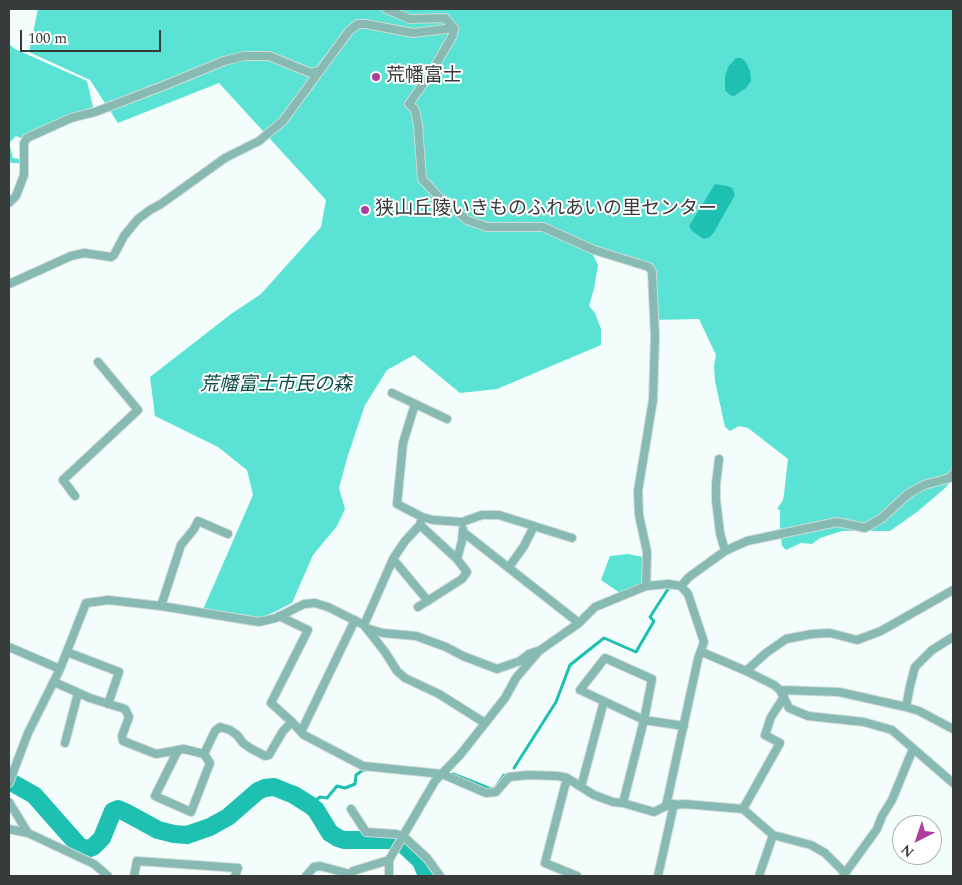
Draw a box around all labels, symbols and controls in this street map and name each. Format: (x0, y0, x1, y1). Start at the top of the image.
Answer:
scale bar (22, 20, 164, 52)
text: 100 m (28, 27, 67, 50)
place label: 荒幡富士 (386, 66, 462, 88)
marker: 荒幡富士 (370, 71, 382, 83)
place label: 狭山丘陵いきものふれあいの里センター (375, 199, 717, 221)
marker: 狭山丘陵いきものふれあいの里センター (359, 204, 371, 216)
park label: 荒幡富士市民の森 (200, 375, 352, 397)
north arrow (892, 815, 942, 865)
text: N (896, 839, 919, 863)

